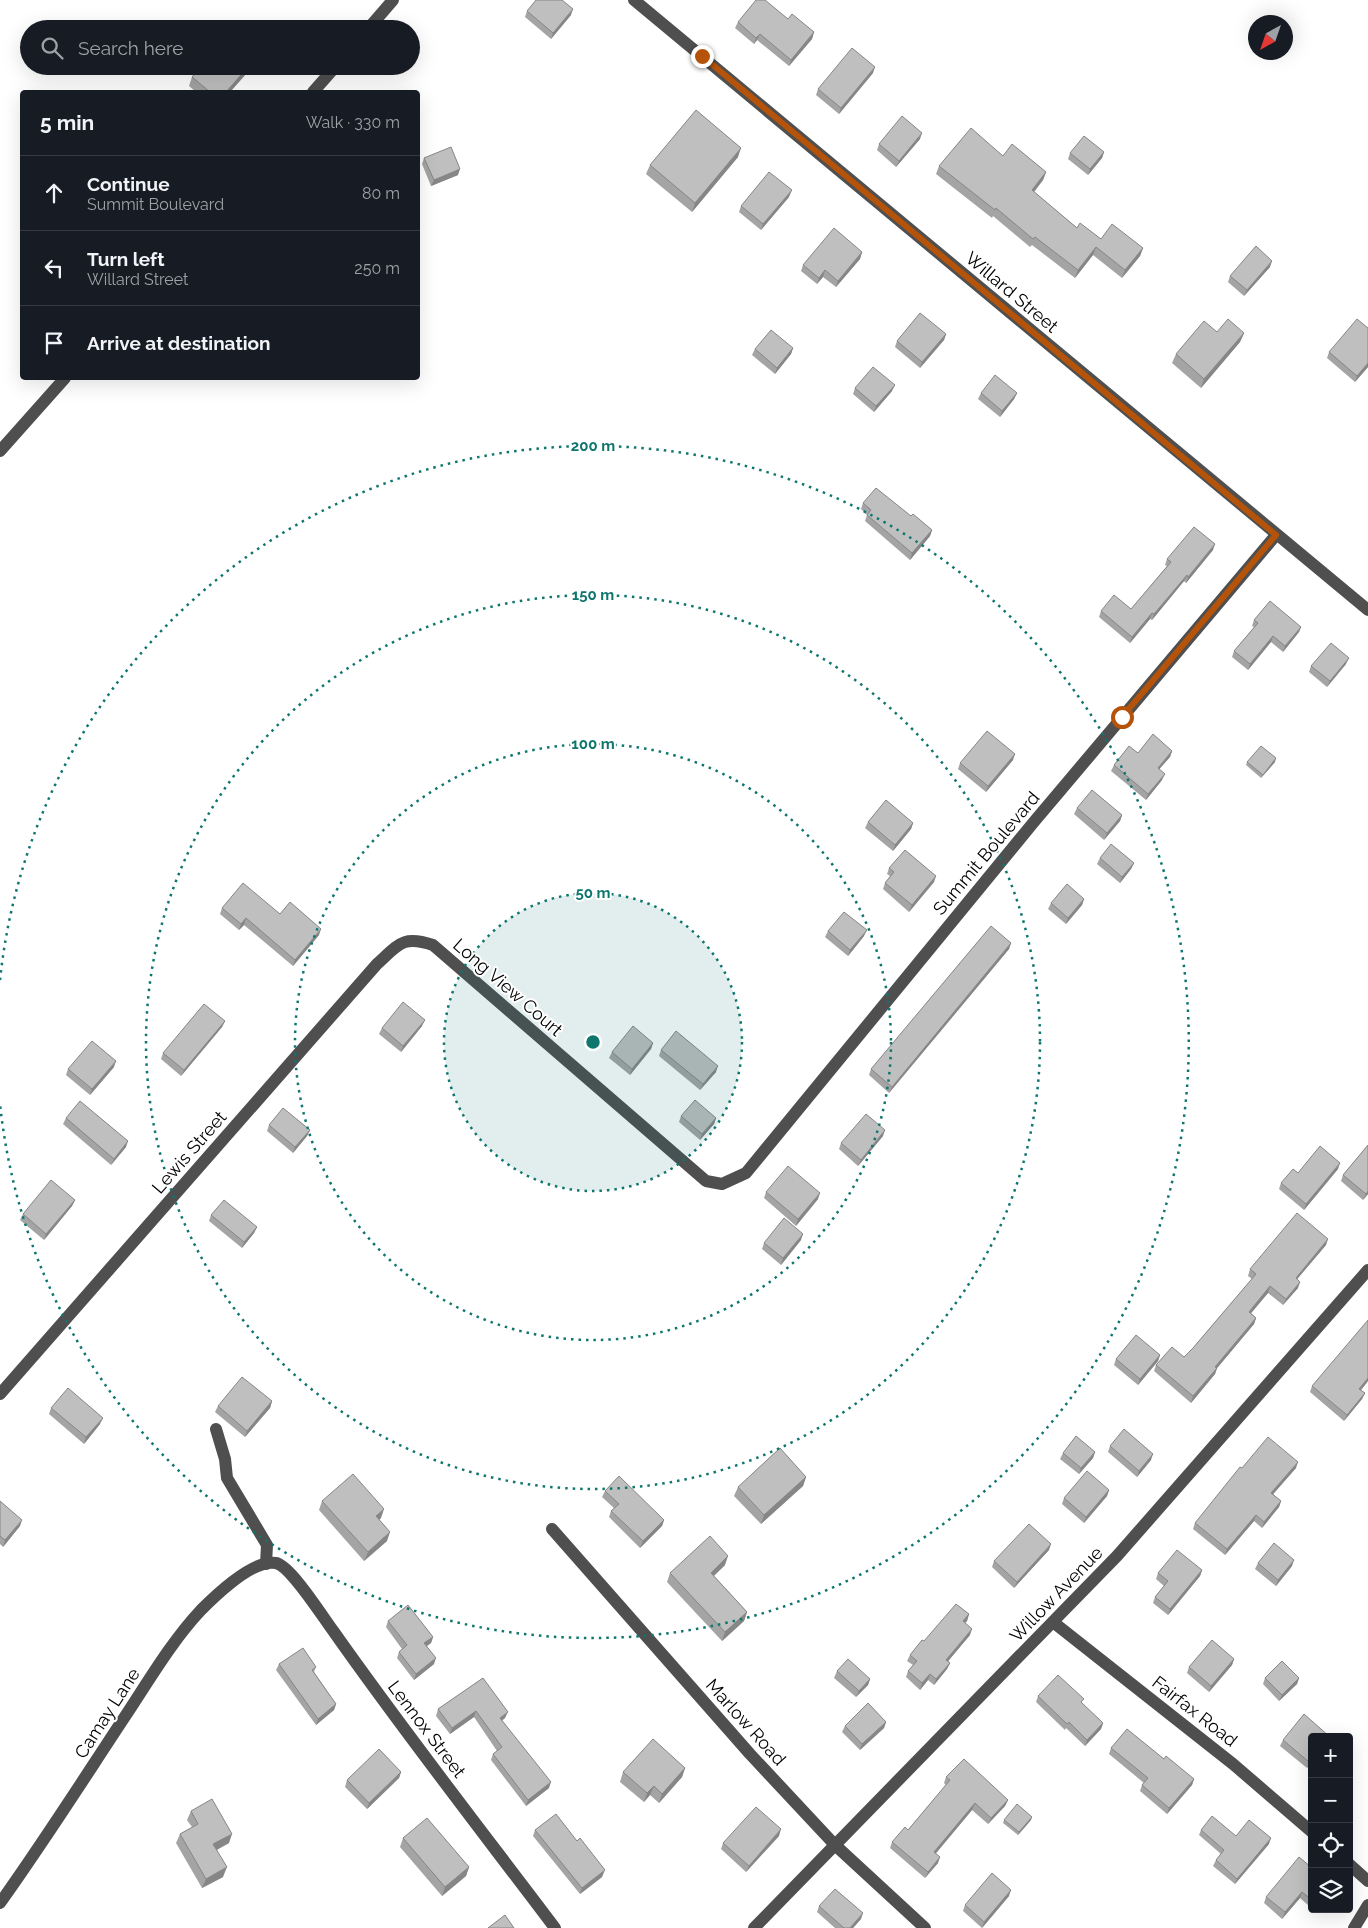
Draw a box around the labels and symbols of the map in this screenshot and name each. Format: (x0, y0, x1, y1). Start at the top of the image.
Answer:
north arrow (1248, 15, 1293, 60)
route end (691, 45, 714, 68)
street label: Willard Street (962, 247, 1062, 337)
text: 200 m (571, 437, 615, 455)
text: 150 m (572, 586, 614, 604)
route start (1111, 706, 1134, 729)
text: 100 m (571, 735, 615, 753)
street label: Summit Boulevard (928, 787, 1044, 919)
text: 50 m (575, 884, 611, 902)
street label: Long View Court (449, 934, 567, 1040)
centre of rings (584, 1033, 602, 1051)
street label: Lewis Street (147, 1106, 231, 1198)
street label: Willow Avenue (1005, 1542, 1107, 1646)
street label: Camay Lane (70, 1664, 144, 1762)
street label: Fairfax Road (1148, 1671, 1242, 1751)
street label: Marlow Road (702, 1674, 790, 1770)
street label: Lennox Street (384, 1676, 470, 1782)

